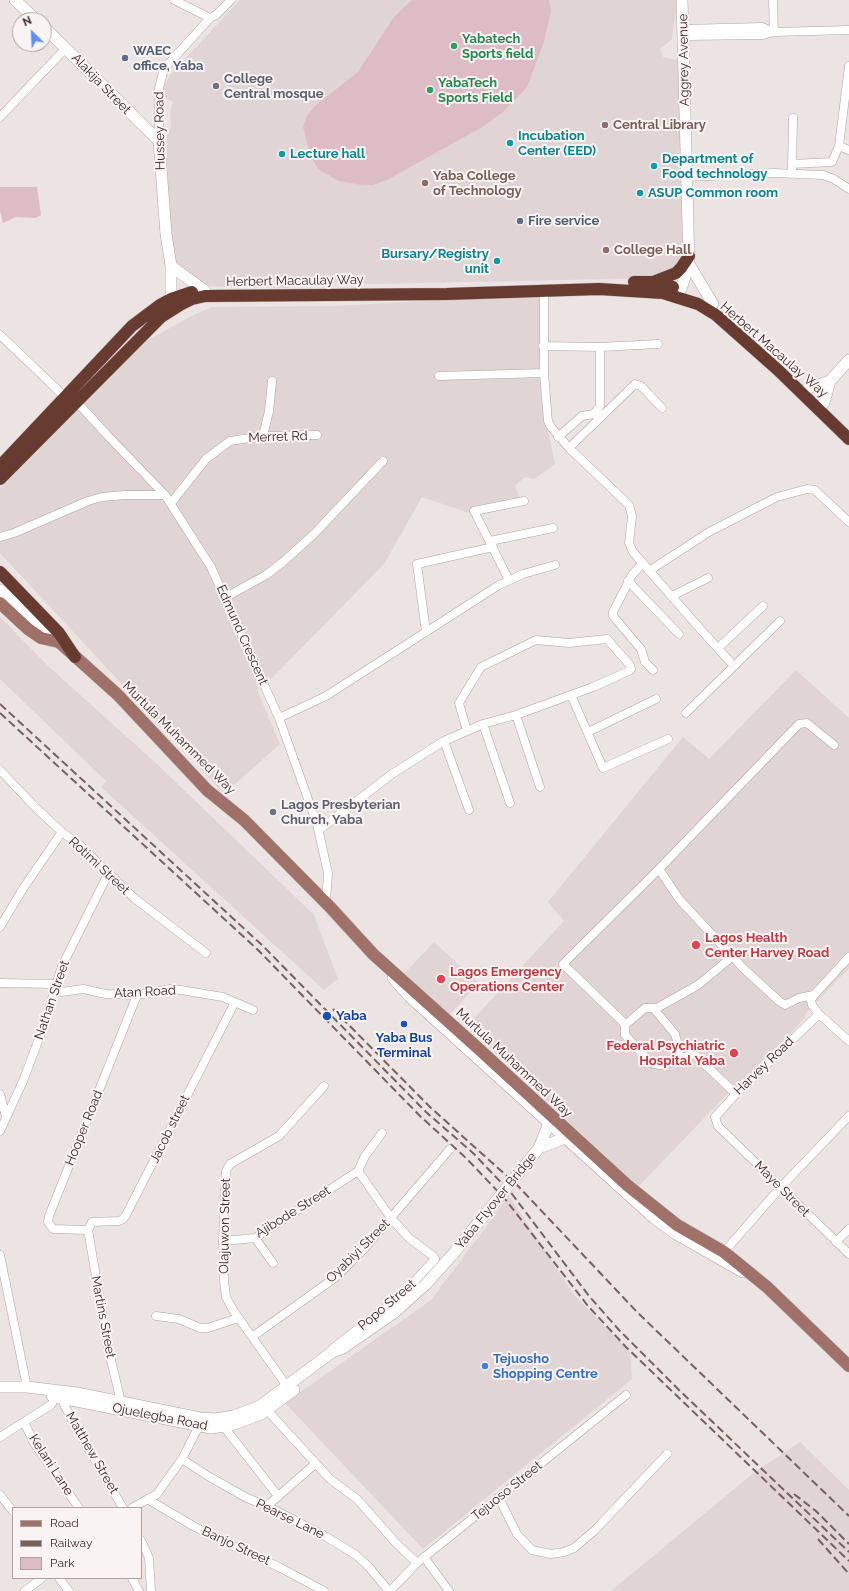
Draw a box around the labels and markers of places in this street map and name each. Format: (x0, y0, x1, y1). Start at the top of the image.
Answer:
place label: Yabatech Sports field (462, 31, 533, 62)
marker: Yabatech Sports field (449, 41, 459, 51)
place label: WAEC office, Yaba (133, 43, 203, 74)
marker: WAEC office, Yaba (120, 53, 130, 63)
place label: College Central mosque (224, 71, 324, 102)
place label: YabaTech Sports Field (438, 75, 513, 106)
marker: College Central mosque (211, 81, 221, 91)
marker: YabaTech Sports Field (425, 85, 435, 95)
place label: Central Library (613, 117, 706, 133)
marker: Central Library (600, 120, 610, 130)
place label: Incubation Center (EED) (518, 128, 596, 159)
marker: Incubation Center (EED) (505, 138, 515, 148)
place label: Lecture hall (290, 146, 365, 162)
marker: Lecture hall (277, 149, 287, 159)
place label: Department of Food technology (662, 151, 767, 182)
marker: Department of Food technology (649, 161, 659, 171)
place label: Yaba College of Technology (433, 168, 522, 199)
marker: Yaba College of Technology (420, 178, 430, 188)
place label: ASUP Common room (648, 185, 778, 201)
marker: ASUP Common room (635, 188, 645, 198)
place label: Fire service (528, 213, 599, 229)
marker: Fire service (515, 216, 525, 226)
place label: College Hall (614, 242, 691, 258)
marker: College Hall (601, 245, 611, 255)
place label: Bursary/Registry unit (381, 246, 489, 277)
marker: Bursary/Registry unit (492, 256, 502, 266)
place label: Lagos Presbyterian Church, Yaba (281, 797, 400, 828)
marker: Lagos Presbyterian Church, Yaba (268, 807, 278, 817)
place label: Lagos Health Center Harvey Road (705, 930, 829, 961)
marker: Lagos Health Center Harvey Road (690, 939, 702, 951)
place label: Lagos Emergency Operations Center (450, 964, 564, 995)
marker: Lagos Emergency Operations Center (435, 973, 447, 985)
place label: Yaba (336, 1008, 367, 1024)
marker: Yaba (321, 1010, 333, 1022)
marker: Yaba Bus Terminal (399, 1019, 409, 1029)
place label: Yaba Bus Terminal (376, 1030, 432, 1061)
place label: Federal Psychiatric Hospital Yaba (606, 1038, 725, 1069)
marker: Federal Psychiatric Hospital Yaba (728, 1047, 740, 1059)
place label: Tejuosho Shopping Centre (493, 1351, 598, 1382)
marker: Tejuosho Shopping Centre (480, 1361, 490, 1371)

